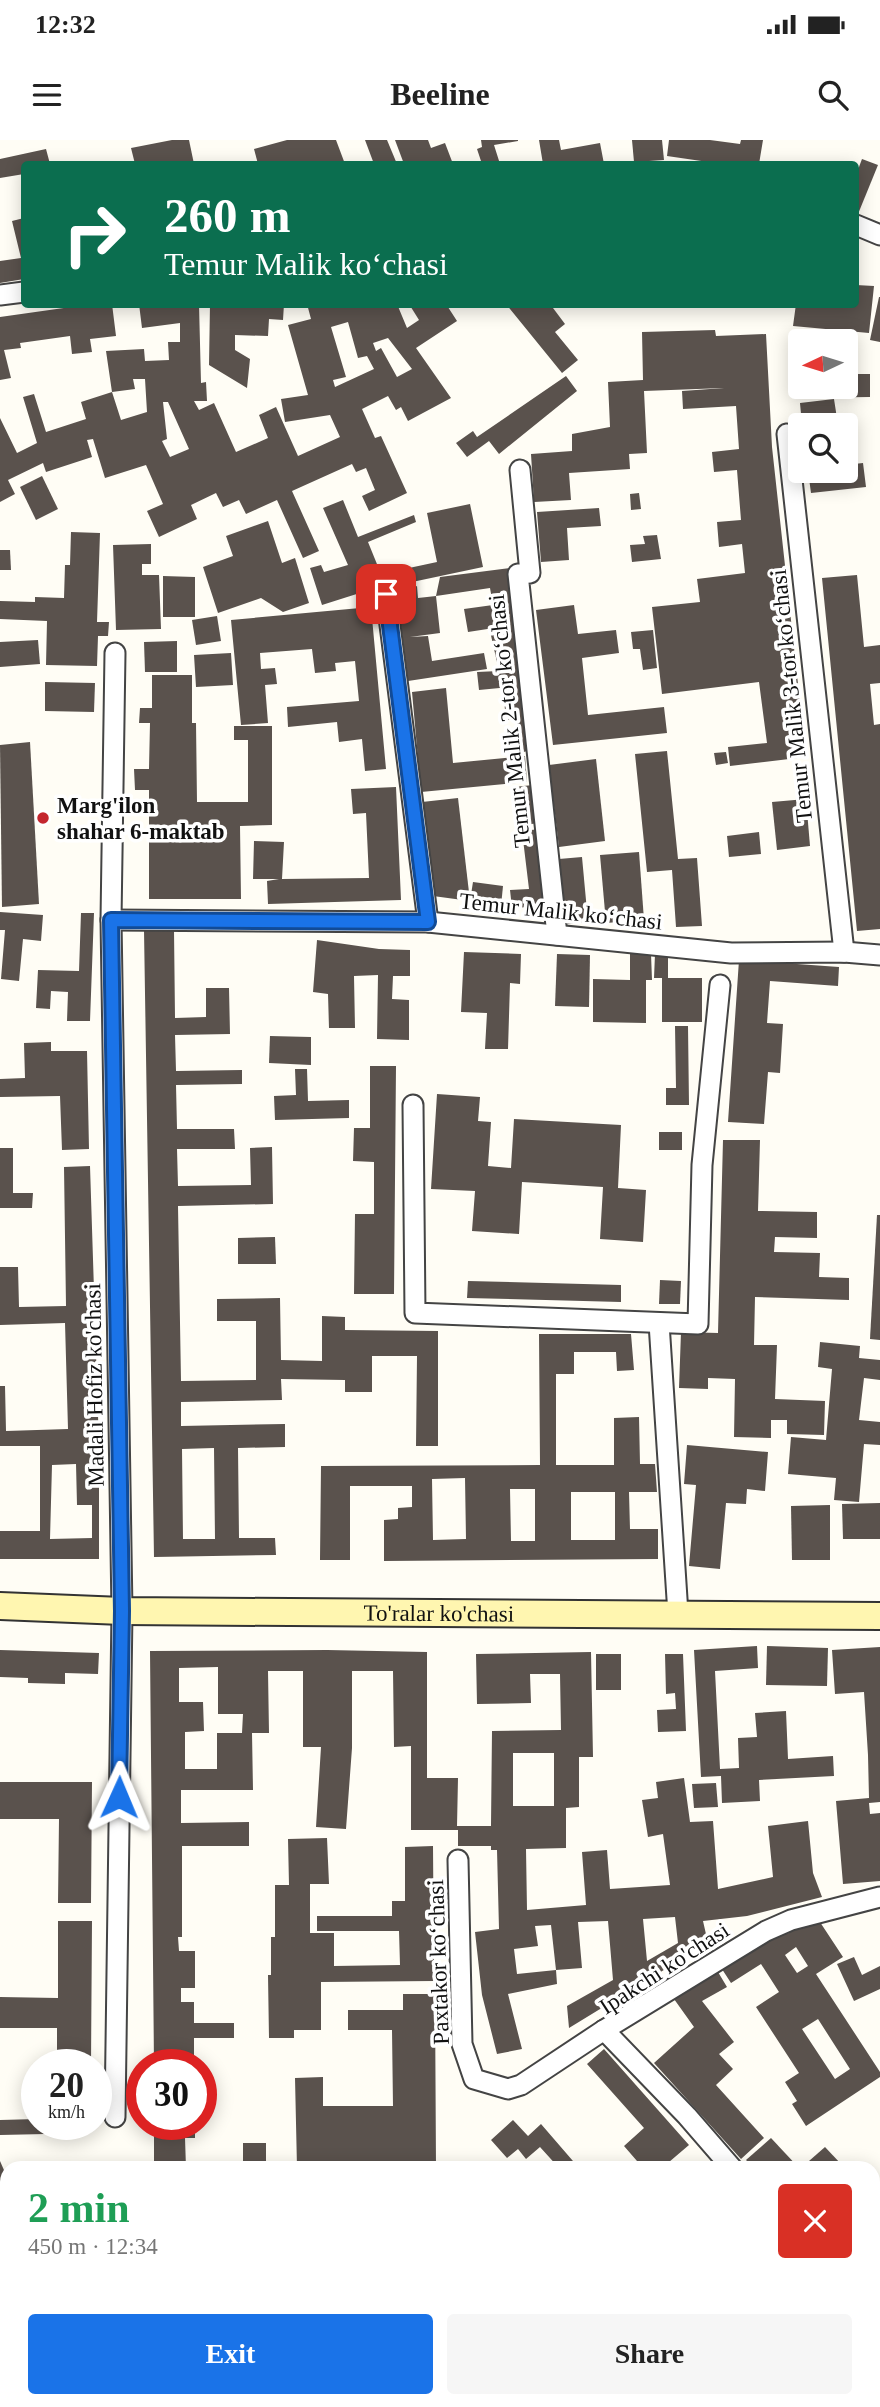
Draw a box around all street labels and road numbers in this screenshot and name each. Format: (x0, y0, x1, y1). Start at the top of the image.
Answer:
street label: Temur Malik 3-tor koʻchasi (766, 568, 817, 824)
street label: Temur Malik 2-tor ko‘chasi (484, 593, 535, 849)
street label: Temur Malik koʻchasi (458, 888, 664, 935)
street label: Madali Hofiz ko'chasi (80, 1283, 109, 1487)
street label: To'ralar ko'chasi (364, 1601, 514, 1627)
street label: Paxtakor koʻchasi (423, 1879, 454, 2045)
street label: Ipakchi ko'chasi (595, 1917, 734, 2020)

